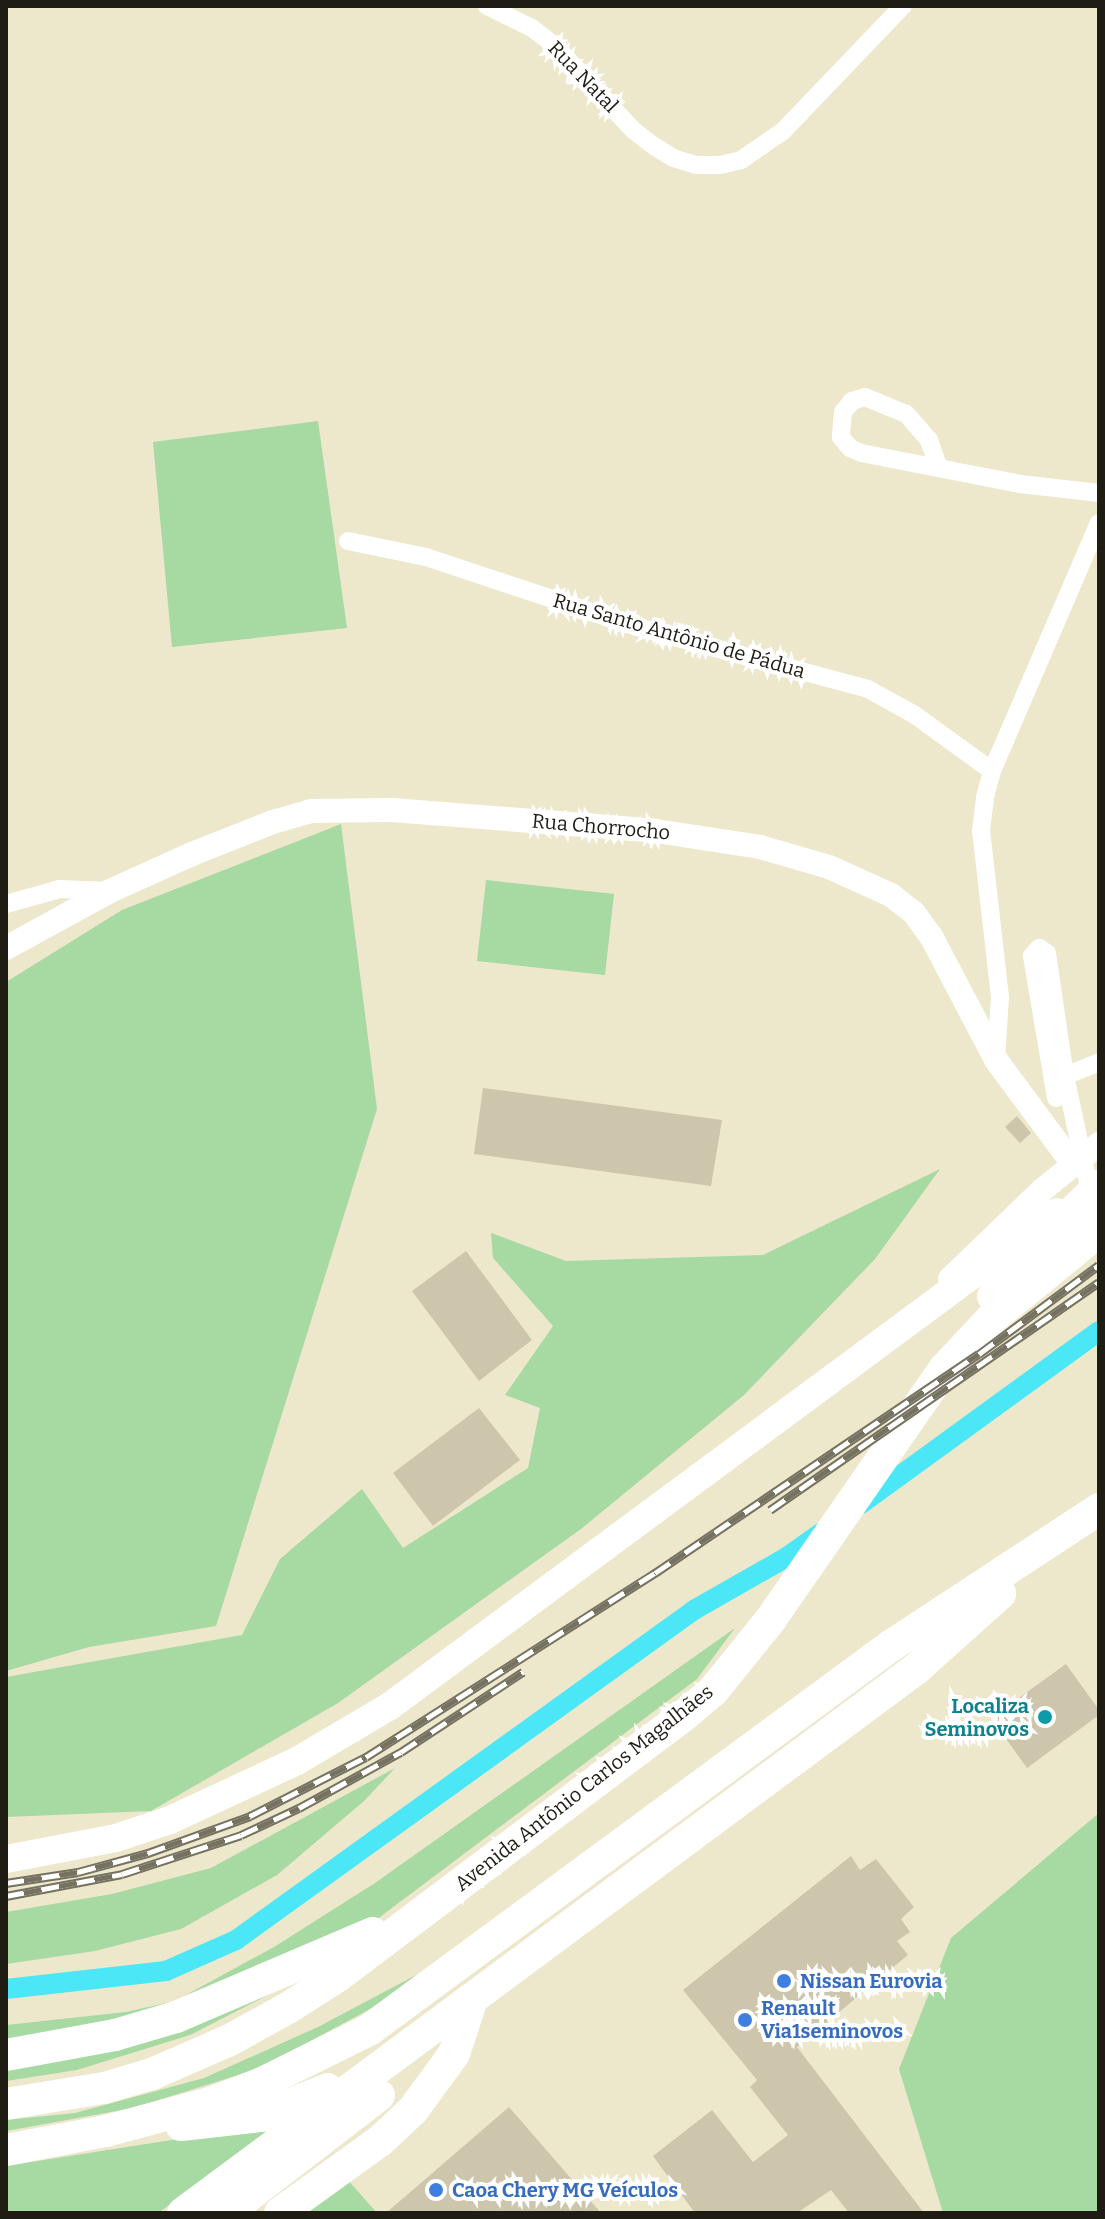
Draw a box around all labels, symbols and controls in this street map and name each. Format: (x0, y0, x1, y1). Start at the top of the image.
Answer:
street label: Rua Natal (543, 36, 623, 118)
street label: Rua Santo Antônio de Pádua (550, 588, 808, 684)
street label: Rua Chorrocho (531, 809, 671, 845)
street label: Avenida Antônio Carlos Magalhães (450, 1680, 718, 1896)
place label: Localiza Seminovos (925, 1694, 1029, 1741)
marker: Localiza Seminovos (1036, 1708, 1054, 1726)
place label: Nissan Eurovia (800, 1969, 942, 1993)
marker: Nissan Eurovia (775, 1972, 793, 1990)
place label: Renault Via1seminovos (761, 1996, 903, 2043)
marker: Renault Via1seminovos (736, 2011, 754, 2029)
place label: Caoa Chery MG Veículos (452, 2178, 678, 2202)
marker: Caoa Chery MG Veículos (427, 2181, 445, 2199)

